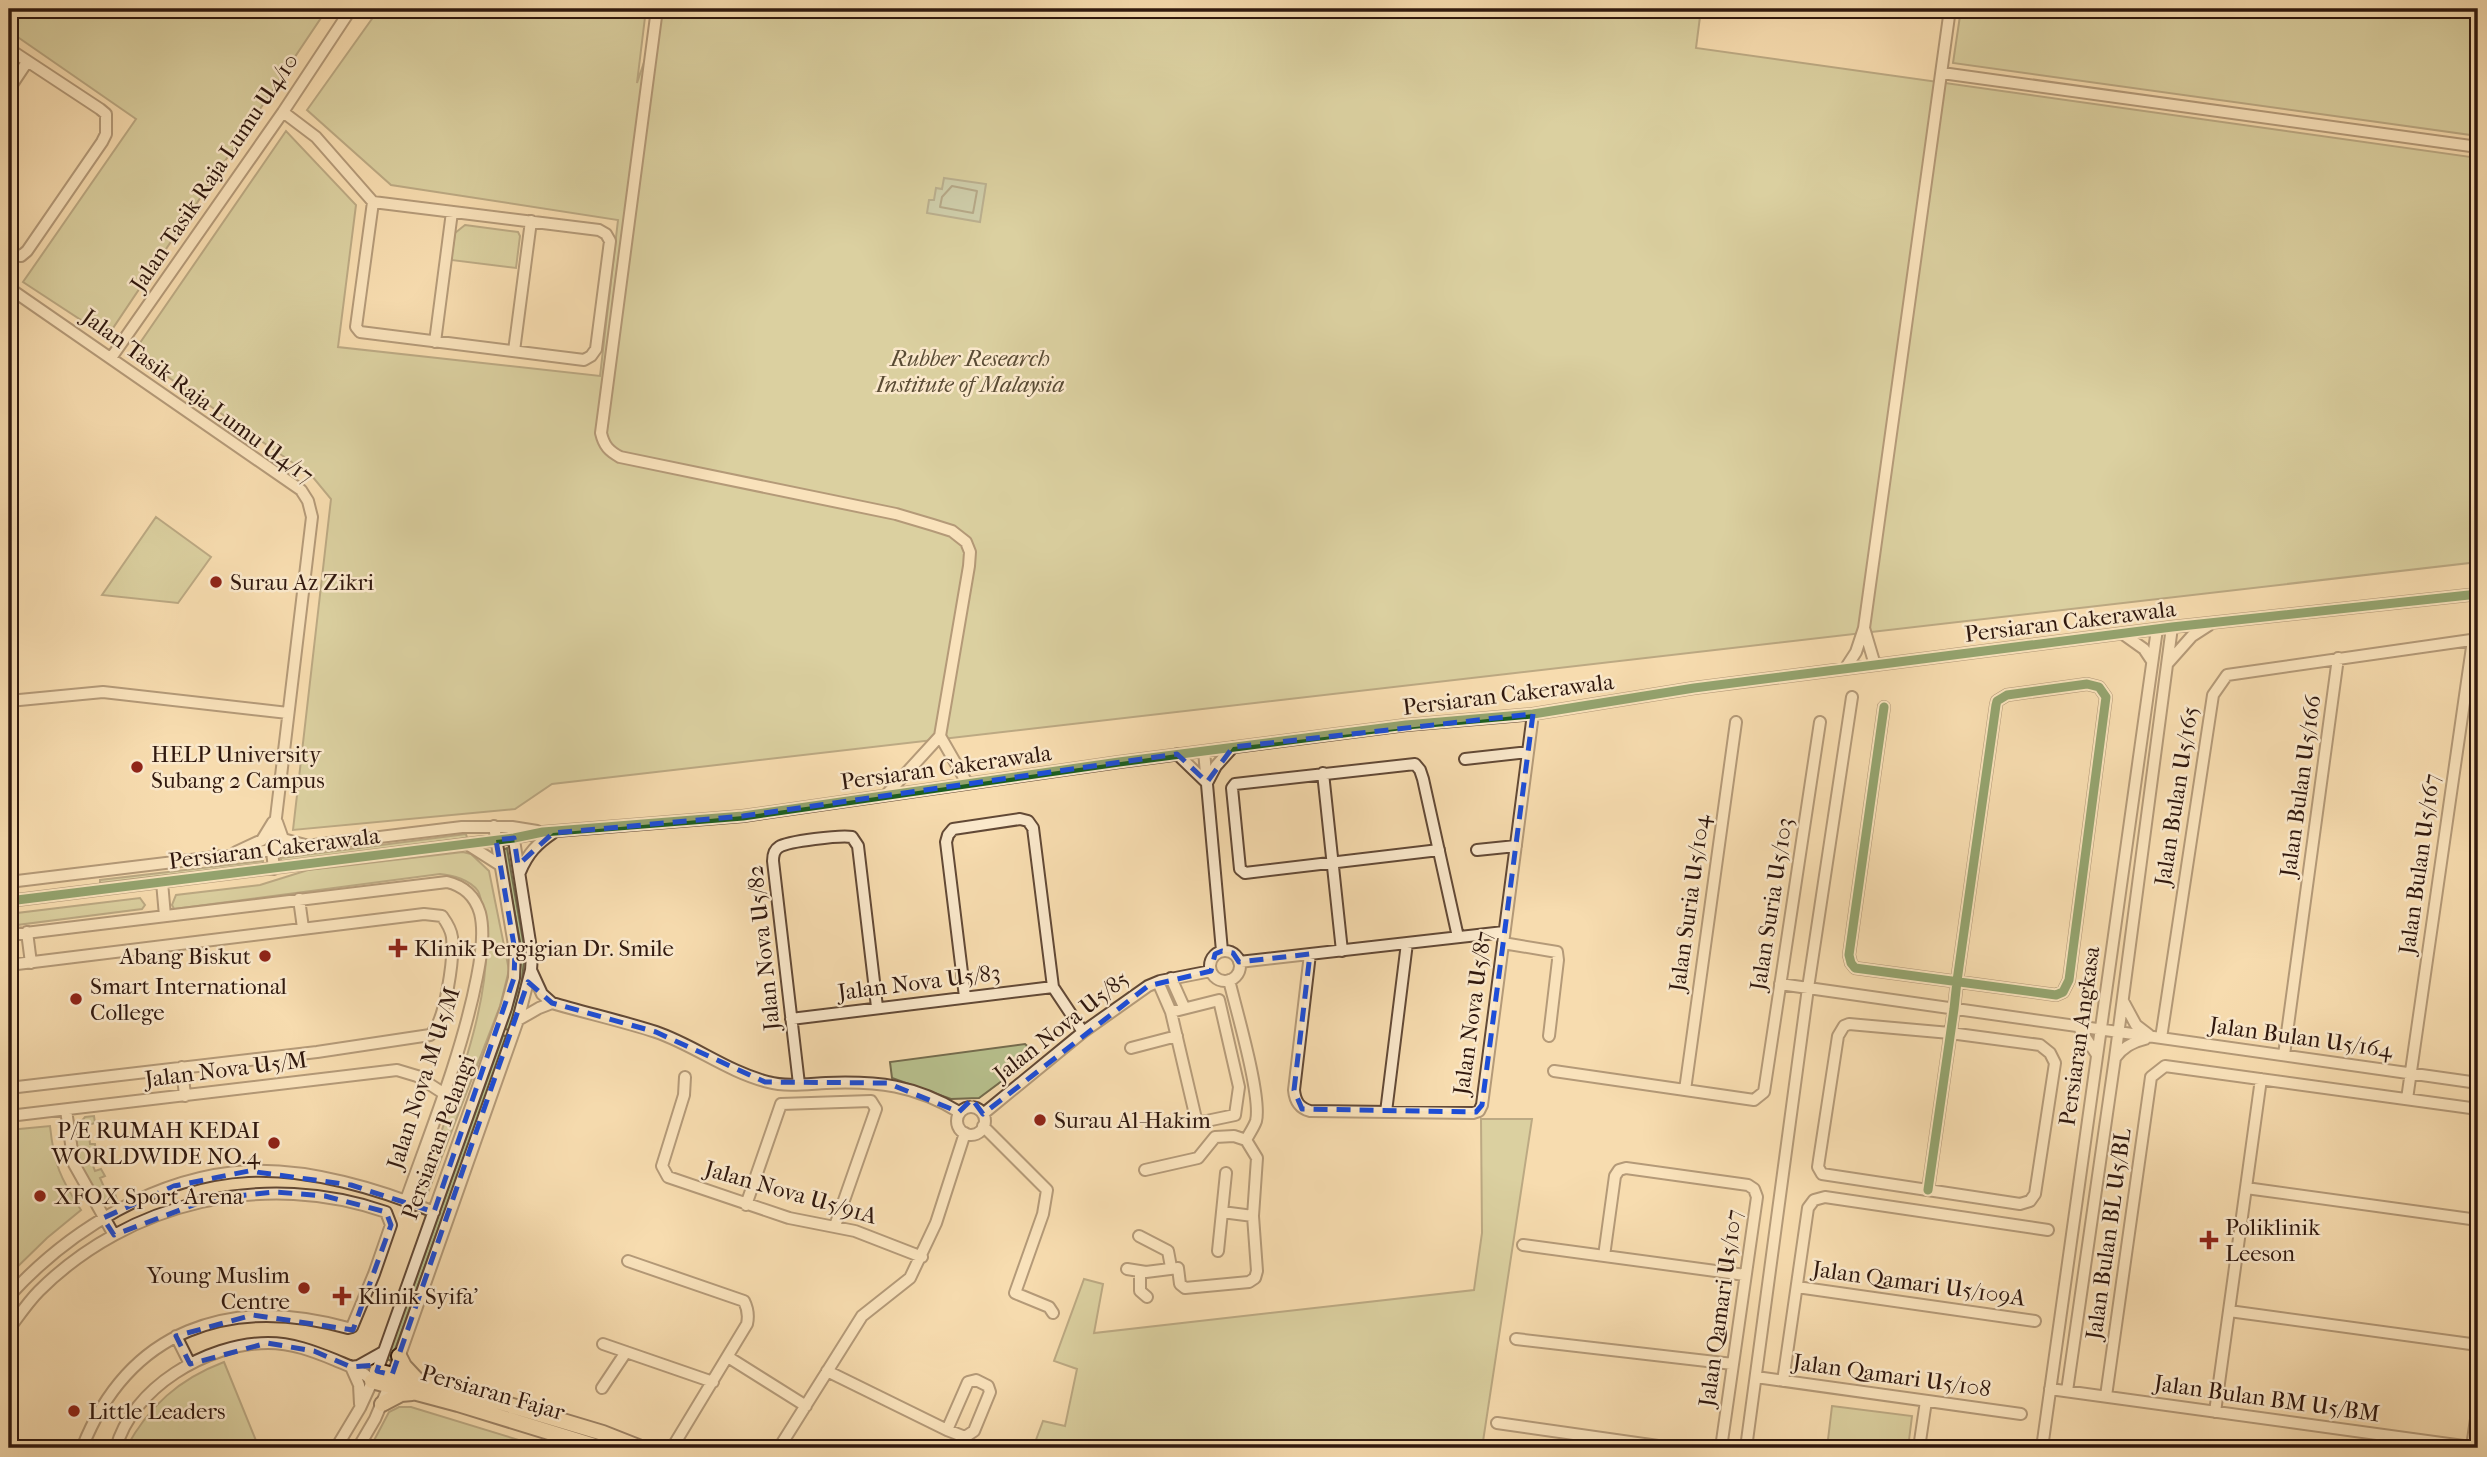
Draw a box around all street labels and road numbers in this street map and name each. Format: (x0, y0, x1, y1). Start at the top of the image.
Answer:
street label: Jalan Tasik Raja Lumu U4/10 (124, 48, 304, 298)
street label: Jalan Tasik Raja Lumu U4/17 (75, 302, 319, 489)
street label: Persiaran Cakerawala (1963, 595, 2178, 648)
street label: Persiaran Cakerawala (1401, 668, 1616, 721)
street label: Jalan Bulan U5/166 (2274, 693, 2327, 881)
street label: Jalan Bulan U5/165 (2149, 704, 2204, 890)
street label: Persiaran Cakerawala (839, 739, 1054, 796)
street label: Jalan Bulan U5/167 (2393, 772, 2446, 958)
street label: Jalan Suria U5/104 (1663, 811, 1715, 995)
street label: Jalan Suria U5/103 (1744, 816, 1798, 994)
street label: Persiaran Cakerawala (167, 822, 382, 875)
street label: Jalan Nova U5/82 (741, 864, 786, 1034)
street label: Jalan Nova U5/87 (1447, 929, 1497, 1099)
street label: Persiaran Angkasa (2054, 944, 2106, 1128)
street label: Jalan Nova U5/83 (834, 959, 1002, 1006)
street label: Jalan Nova U5/85 (987, 965, 1134, 1089)
street label: Jalan Nova M U5/M (381, 984, 466, 1174)
street label: Jalan Bulan U5/164 (2206, 1011, 2396, 1064)
street label: Jalan Nova U5/M (141, 1046, 309, 1093)
street label: Persiaran Pelangi (396, 1051, 481, 1223)
street label: Jalan Bulan BL U5/BL (2080, 1127, 2137, 1343)
street label: Jalan Nova U5/91A (700, 1154, 881, 1230)
street label: Jalan Qamari U5/107 (1693, 1208, 1748, 1410)
street label: Jalan Qamari U5/109A (1809, 1255, 2028, 1312)
street label: Jalan Qamari U5/108 (1789, 1348, 1993, 1403)
street label: Persiaran Fajar (418, 1359, 568, 1426)
street label: Jalan Bulan BM U5/BM (2150, 1369, 2382, 1428)

